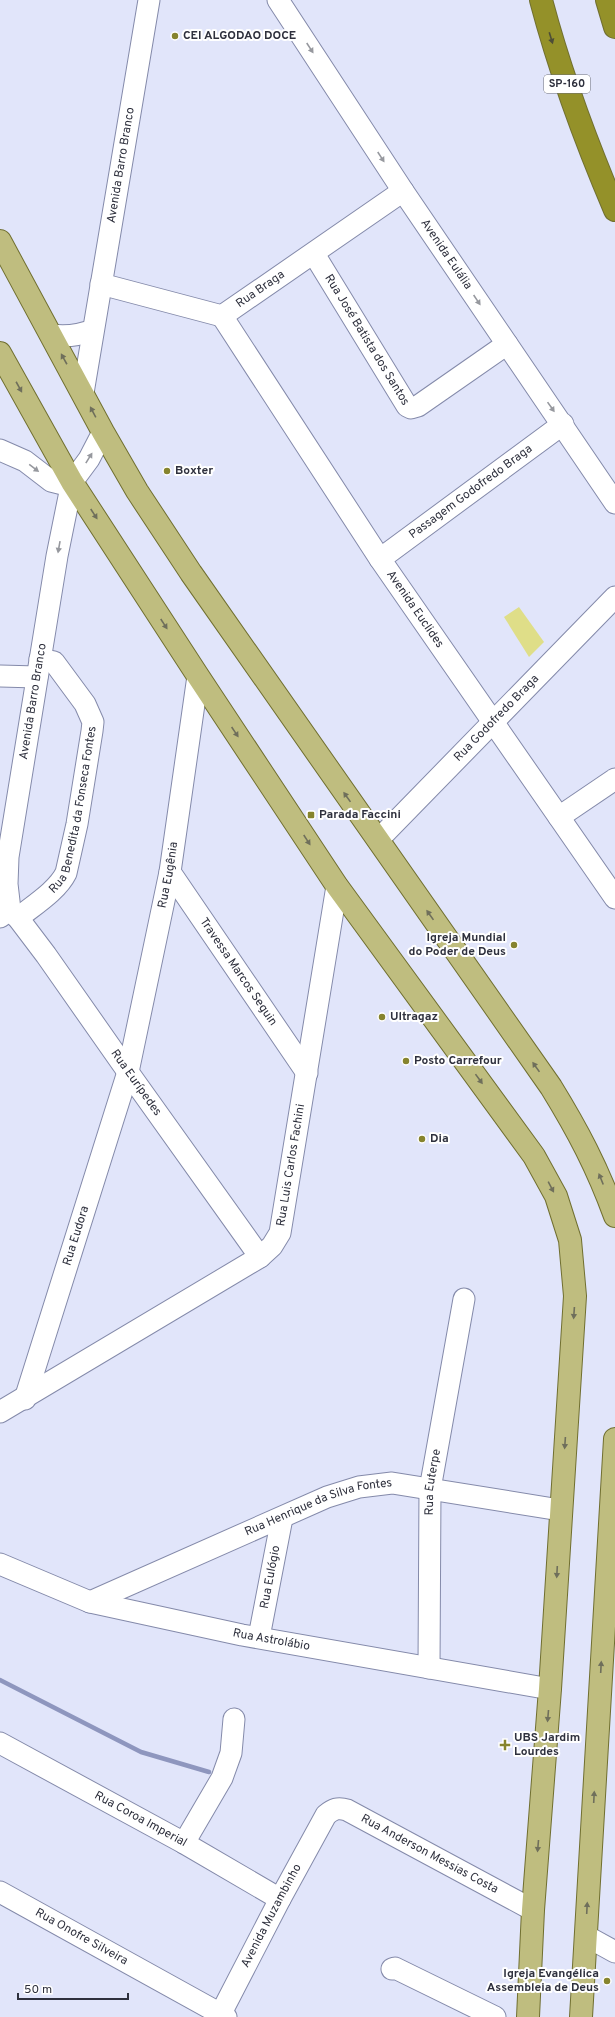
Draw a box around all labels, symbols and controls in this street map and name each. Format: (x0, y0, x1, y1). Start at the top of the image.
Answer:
place label: CEI ALGODAO DOCE (183, 28, 296, 44)
marker: CEI ALGODAO DOCE (170, 31, 180, 41)
one-way arrow (548, 32, 554, 44)
one-way arrow (306, 43, 314, 53)
road number: SP-160 (544, 75, 590, 93)
street label: Avenida Barro Branco (104, 106, 139, 224)
one-way arrow (377, 152, 385, 162)
street label: Avenida Eulália (416, 216, 476, 293)
street label: Rua Braga (233, 267, 288, 312)
street label: Rua José Batista dos Santos (320, 272, 413, 409)
one-way arrow (473, 295, 481, 305)
one-way arrow (60, 353, 67, 364)
one-way arrow (16, 381, 22, 392)
one-way arrow (547, 402, 555, 412)
one-way arrow (90, 406, 96, 418)
street label: Passagem Godofredo Braga (406, 441, 536, 543)
one-way arrow (85, 452, 93, 463)
place label: Boxter (175, 463, 213, 479)
one-way arrow (29, 464, 40, 472)
marker: Boxter (162, 466, 172, 476)
one-way arrow (90, 509, 98, 519)
one-way arrow (55, 541, 61, 553)
street label: Avenida Euclides (382, 567, 447, 651)
one-way arrow (160, 619, 168, 629)
street label: Avenida Barro Branco (16, 642, 51, 761)
street label: Rua Godofredo Braga (451, 671, 543, 765)
street label: Rua Benedita da Fonseca Fontes (46, 725, 100, 897)
one-way arrow (231, 727, 239, 737)
one-way arrow (343, 791, 351, 802)
place label: Parada Faccini (319, 807, 401, 823)
marker: Parada Faccini (306, 810, 316, 820)
one-way arrow (304, 835, 311, 846)
street label: Rua Eugênia (155, 841, 182, 910)
one-way arrow (425, 909, 434, 920)
street label: Travessa Marcos Seguin (196, 915, 281, 1029)
place label: Igreja Mundial do Poder de Deus (409, 930, 506, 960)
marker: Igreja Mundial do Poder de Deus (509, 940, 519, 950)
place label: Ultragaz (390, 1009, 438, 1025)
marker: Ultragaz (377, 1012, 387, 1022)
street label: Rua Eurípedes (107, 1046, 165, 1119)
place label: Posto Carrefour (414, 1053, 502, 1069)
marker: Posto Carrefour (401, 1056, 411, 1066)
one-way arrow (532, 1062, 540, 1072)
one-way arrow (474, 1074, 483, 1085)
street label: Rua Luis Carlos Fachini (273, 1103, 309, 1228)
place label: Dia (430, 1131, 449, 1147)
marker: Dia (417, 1134, 427, 1144)
one-way arrow (598, 1173, 604, 1185)
one-way arrow (548, 1181, 555, 1193)
street label: Rua Eudora (59, 1204, 93, 1268)
one-way arrow (570, 1307, 577, 1319)
one-way arrow (561, 1437, 568, 1449)
street label: Rua Euterpe (422, 1448, 445, 1515)
street label: Rua Henrique da Silva Fontes (242, 1475, 393, 1540)
street label: Rua Eulógio (257, 1544, 285, 1610)
one-way arrow (553, 1566, 560, 1578)
street label: Rua Astrolábio (231, 1625, 311, 1655)
one-way arrow (598, 1660, 604, 1673)
one-way arrow (544, 1710, 551, 1722)
place label: UBS Jardim Lourdes (514, 1730, 580, 1760)
marker: UBS Jardim Lourdes (499, 1739, 511, 1751)
street label: Rua Coroa Imperial (91, 1788, 190, 1851)
one-way arrow (590, 1791, 597, 1803)
street label: Rua Anderson Messias Costa (358, 1811, 501, 1898)
one-way arrow (534, 1840, 541, 1852)
street label: Avenida Muzambinho (238, 1861, 306, 1971)
one-way arrow (584, 1902, 591, 1914)
street label: Rua Onofre Silveira (32, 1905, 131, 1969)
place label: Igreja Evangélica Assembleia de Deus (487, 1966, 599, 1996)
scale bar (18, 1975, 128, 2001)
marker: Igreja Evangélica Assembleia de Deus (602, 1976, 612, 1986)
text: 50 m (24, 1982, 52, 1998)

